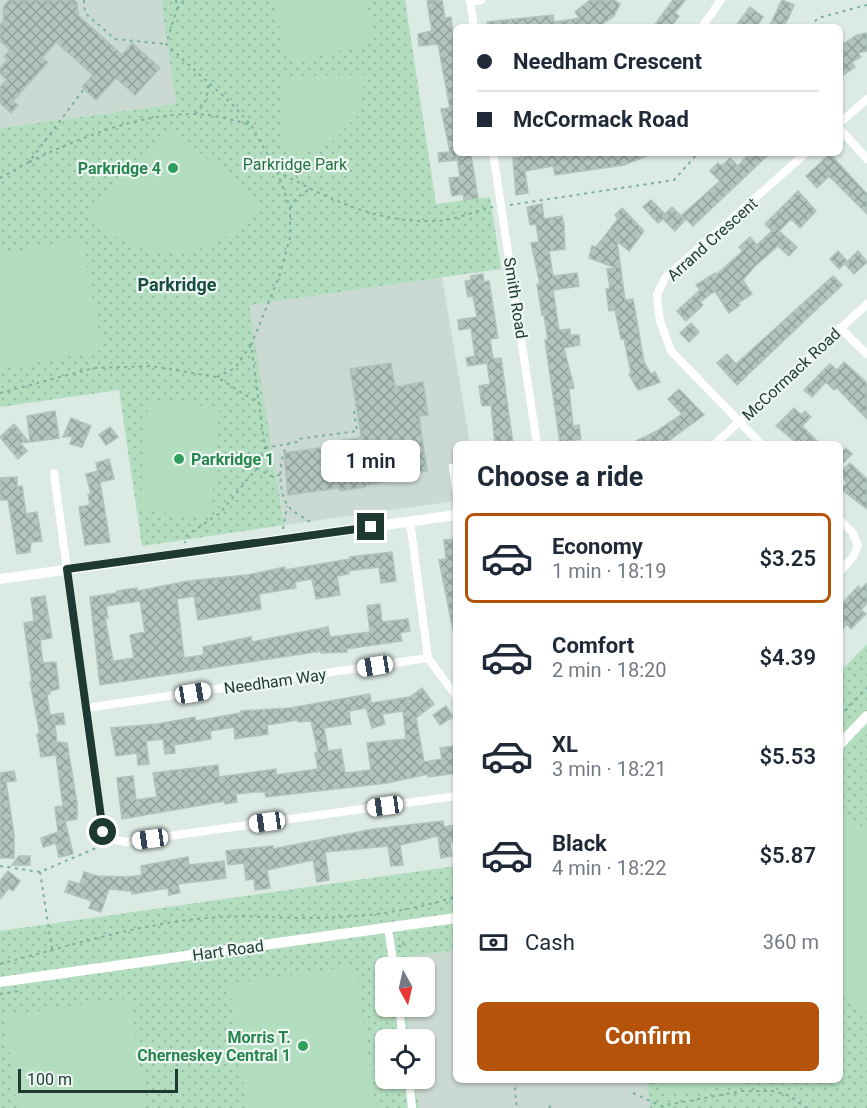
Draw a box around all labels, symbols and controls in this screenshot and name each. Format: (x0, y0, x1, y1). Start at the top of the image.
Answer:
text: Needham Crescent (513, 49, 702, 74)
text: McCormack Road (513, 107, 689, 132)
park label: Parkridge Park (243, 155, 348, 174)
place label: Parkridge 4 (78, 159, 161, 178)
marker: Parkridge 4 (166, 161, 180, 175)
street label: Arrand Crescent (663, 194, 761, 285)
street label: Smith Road (500, 256, 531, 340)
district label: Parkridge (138, 274, 217, 295)
street label: McCormack Road (738, 324, 844, 425)
callout: 1 min (322, 440, 421, 482)
text: 1 min (345, 449, 396, 473)
place label: Parkridge 1 (191, 450, 274, 469)
marker: Parkridge 1 (172, 452, 186, 466)
text: Choose a ride (477, 461, 643, 493)
route end (357, 513, 384, 540)
icon: car (480, 531, 534, 585)
text: Economy (552, 534, 643, 559)
text: $3.25 (759, 546, 816, 571)
text: 1 min · 18:19 (552, 559, 667, 583)
icon: car (480, 630, 534, 684)
text: Comfort (552, 633, 634, 658)
text: $4.39 (759, 645, 816, 670)
car (356, 654, 394, 678)
text: 2 min · 18:20 (552, 658, 667, 682)
street label: Needham Way (223, 665, 328, 698)
car (174, 681, 212, 705)
icon: car (480, 729, 534, 783)
text: XL (552, 732, 578, 757)
text: $5.53 (759, 744, 816, 769)
text: 3 min · 18:21 (552, 757, 667, 781)
car (366, 795, 404, 817)
car (248, 811, 286, 833)
route start (89, 818, 116, 845)
car (131, 828, 169, 850)
icon: car (480, 828, 534, 882)
text: Black (552, 831, 607, 856)
text: $5.87 (759, 843, 816, 868)
text: 4 min · 18:22 (552, 856, 667, 880)
icon: cash (477, 926, 510, 959)
text: Cash (525, 930, 575, 955)
text: 360 m (763, 930, 819, 954)
street label: Hart Road (191, 936, 265, 965)
north arrow (375, 957, 435, 1017)
map controls (375, 957, 435, 1089)
button: Confirm (477, 1002, 819, 1071)
place label: Morris T. Cherneskey Central 1 (137, 1028, 291, 1065)
button: locate (375, 1029, 435, 1089)
marker: Morris T. Cherneskey Central 1 (296, 1039, 310, 1053)
scale bar (18, 1066, 178, 1094)
text: 100 m (27, 1070, 72, 1089)

